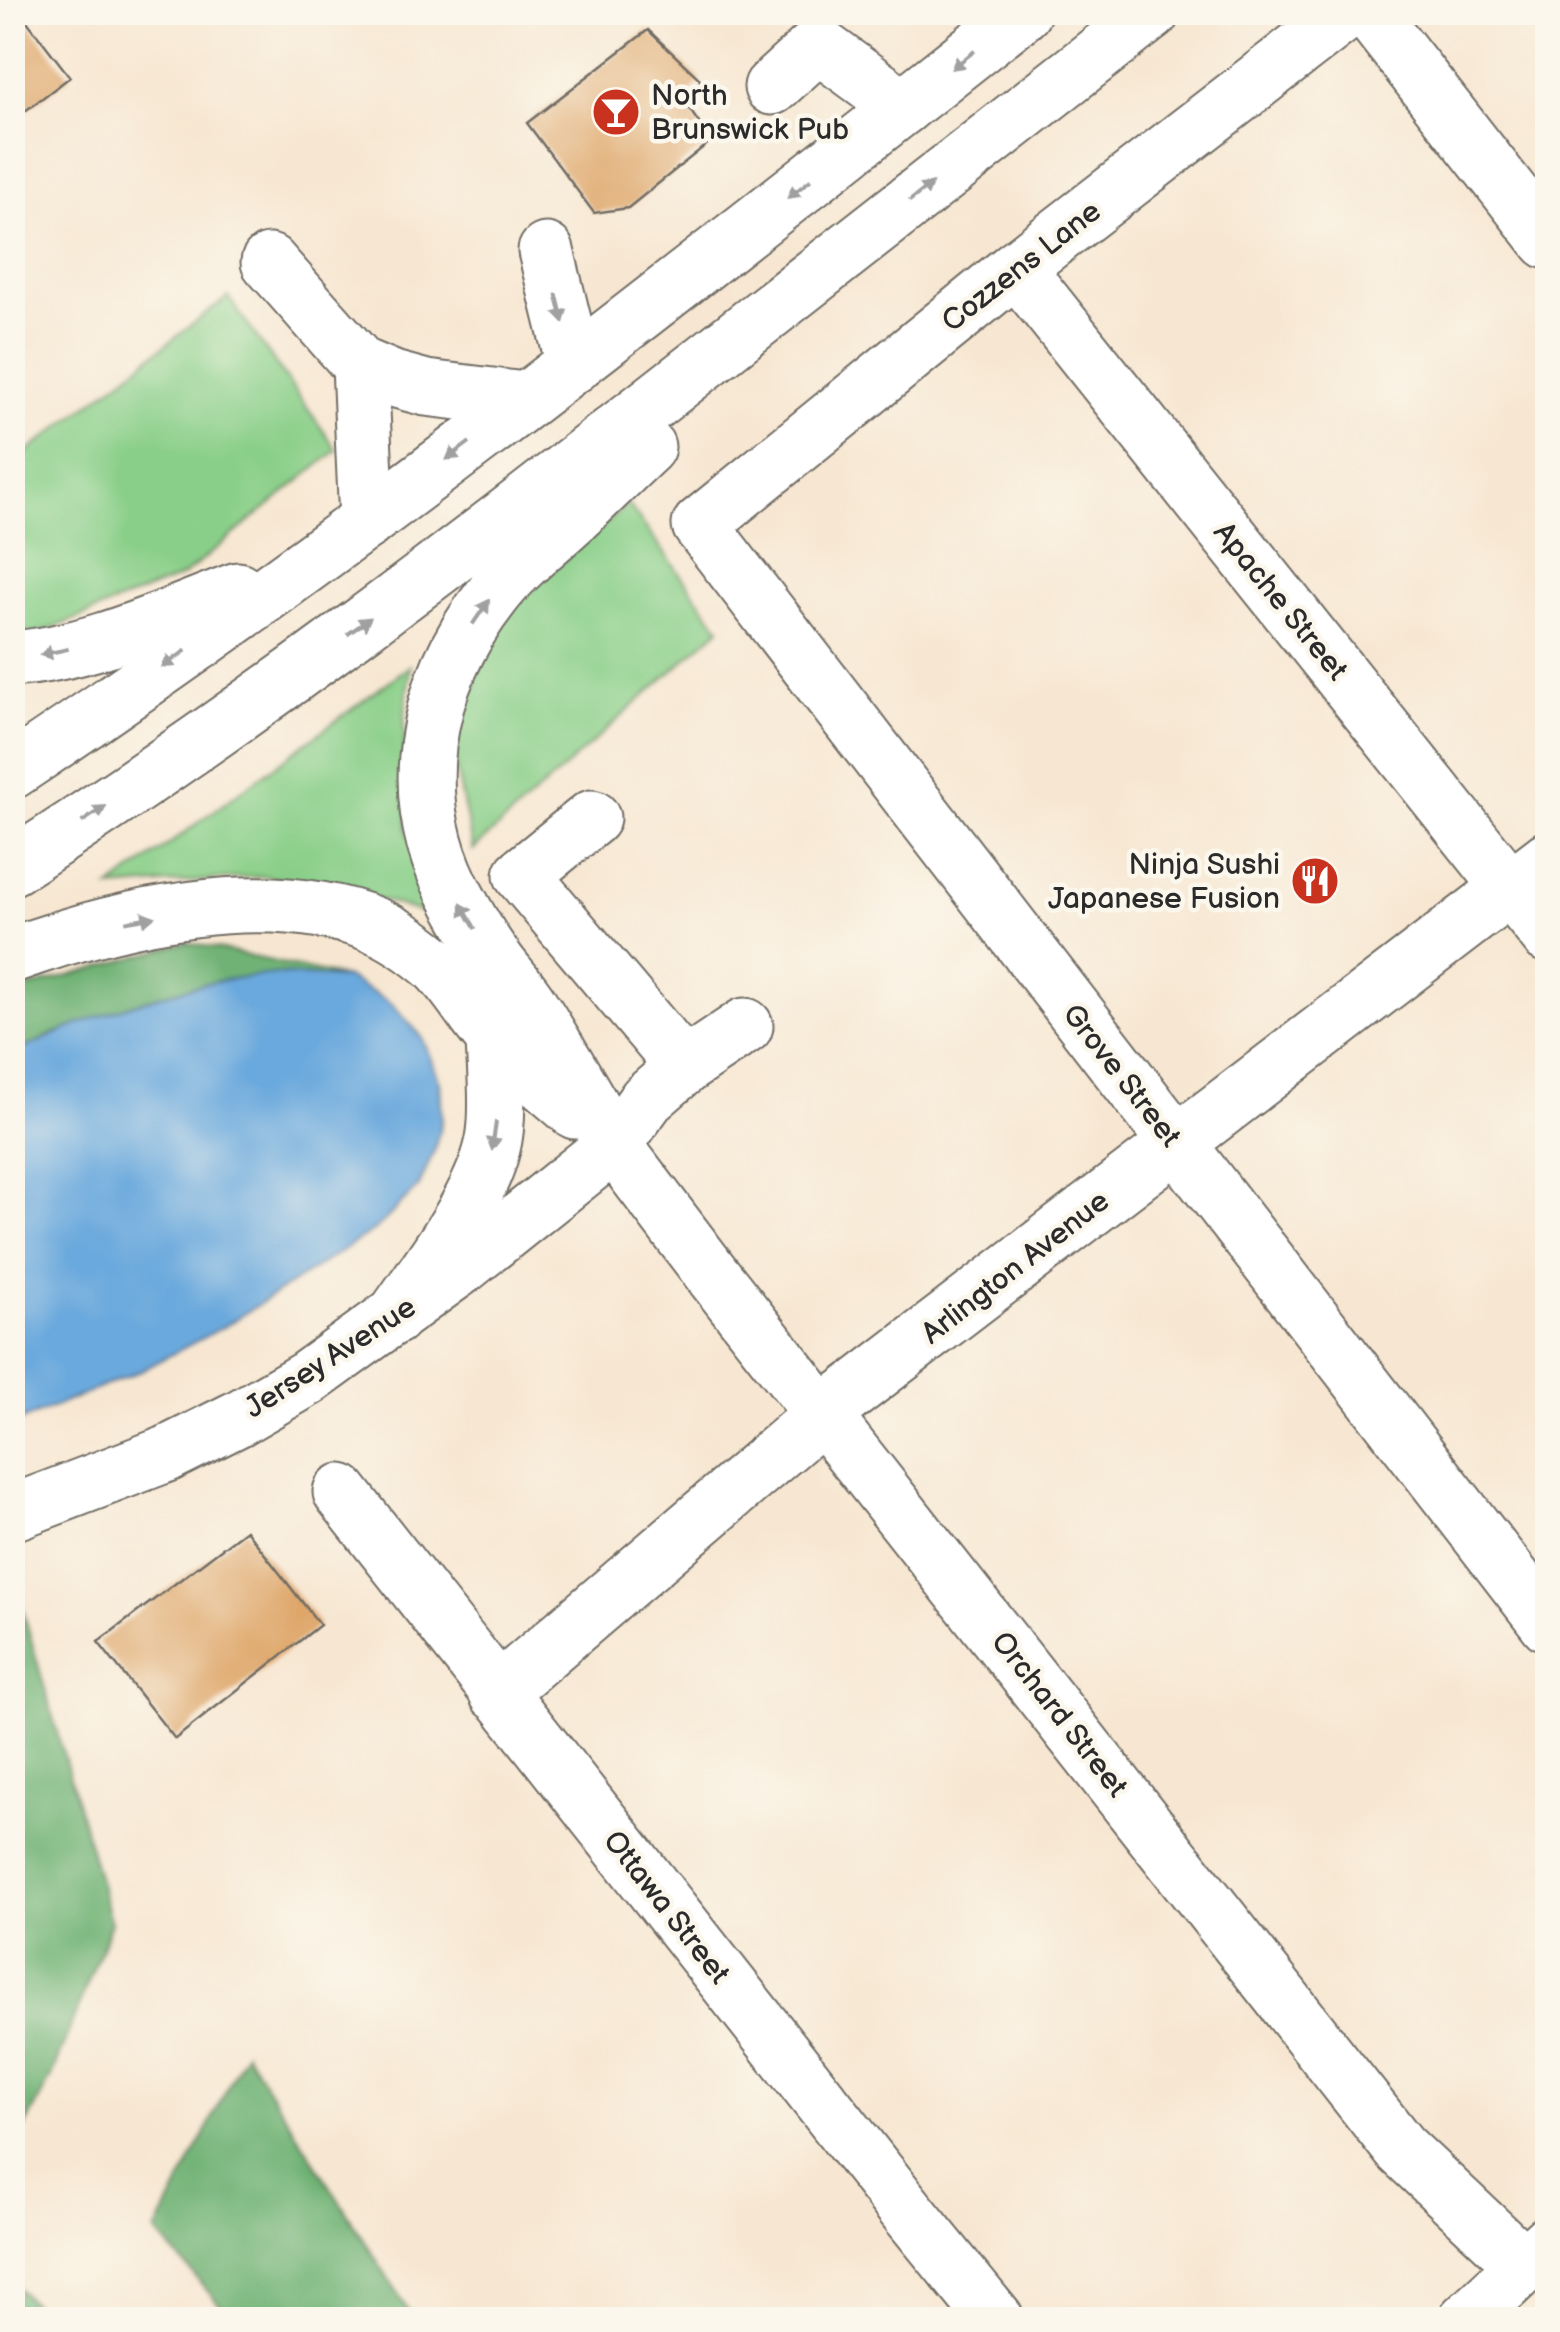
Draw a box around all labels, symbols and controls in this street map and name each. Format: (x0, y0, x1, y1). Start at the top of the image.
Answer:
one-way arrow (950, 49, 976, 70)
place label: North Brunswick Pub (651, 78, 849, 148)
bar icon: North Brunswick Pub (590, 86, 642, 138)
one-way arrow (786, 178, 812, 199)
one-way arrow (908, 182, 934, 203)
street label: Cozzens Lane (935, 193, 1108, 340)
one-way arrow (553, 293, 568, 324)
one-way arrow (446, 441, 472, 462)
street label: Apache Street (1206, 515, 1355, 688)
one-way arrow (471, 598, 490, 625)
one-way arrow (346, 617, 373, 637)
one-way arrow (38, 645, 69, 661)
one-way arrow (161, 649, 187, 668)
one-way arrow (81, 806, 108, 824)
place label: Ninja Sushi Japanese Fusion (1048, 847, 1280, 917)
restaurant icon: Ninja Sushi Japanese Fusion (1289, 855, 1341, 907)
one-way arrow (459, 902, 477, 930)
one-way arrow (124, 911, 156, 926)
street label: Grove Street (1054, 997, 1188, 1154)
one-way arrow (485, 1121, 501, 1152)
street label: Arlington Avenue (915, 1183, 1117, 1352)
street label: Jersey Avenue (238, 1289, 423, 1426)
street label: Orchard Street (983, 1625, 1135, 1804)
street label: Ottawa Street (595, 1824, 737, 1991)

